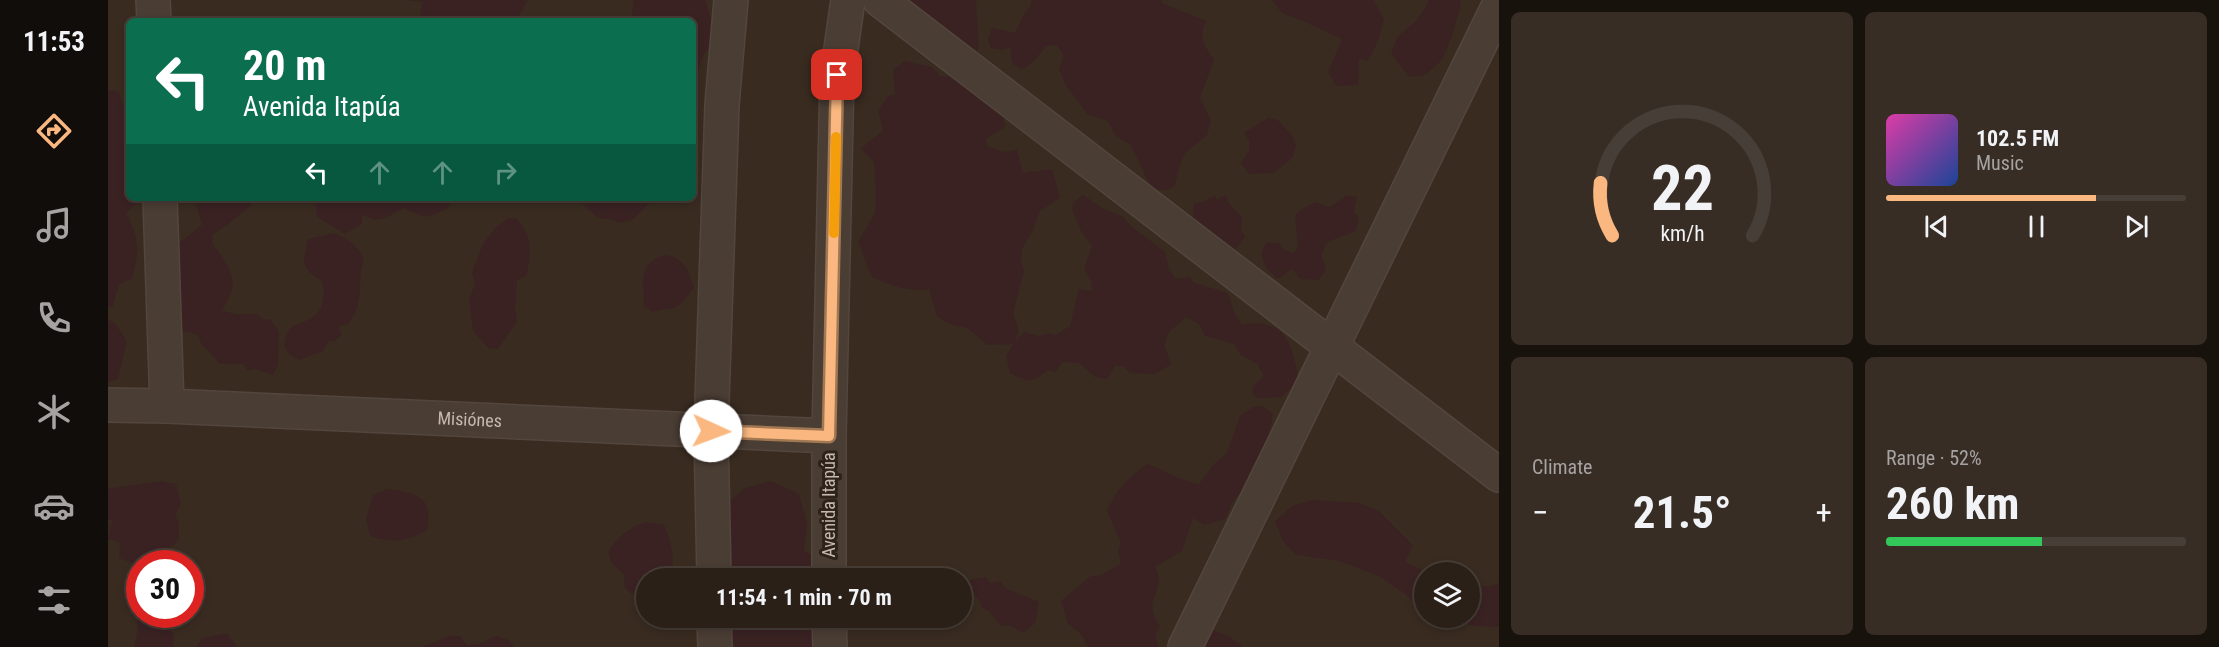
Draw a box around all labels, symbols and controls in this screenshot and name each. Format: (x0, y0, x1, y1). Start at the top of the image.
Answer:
text: 11:53 (23, 26, 85, 58)
text: 20 m (243, 41, 326, 90)
icon: left (144, 42, 222, 120)
pin (811, 49, 862, 100)
icon: arrive (820, 58, 853, 91)
text: Avenida Itapúa (243, 91, 401, 123)
icon: directions (33, 110, 75, 152)
text: 102.5 FM (1976, 126, 2059, 151)
text: Music (1976, 151, 2024, 175)
text: 22 (1650, 152, 1714, 225)
icon: left (300, 156, 333, 189)
icon: ahead (363, 156, 396, 189)
icon: ahead (426, 156, 459, 189)
icon: right (489, 156, 522, 189)
icon: music (33, 204, 75, 246)
icon: previous (1920, 210, 1953, 243)
icon: pause (2020, 210, 2053, 243)
icon: next (2120, 210, 2153, 243)
text: km/h (1660, 221, 1704, 246)
icon: phone (33, 297, 75, 339)
icon: climate (33, 391, 75, 433)
position arrow (679, 399, 743, 463)
street label: Misiónes (437, 407, 502, 431)
text: Range · 52% (1886, 446, 1982, 470)
street label: Avenida Itapúa (818, 452, 839, 558)
text: Climate (1532, 455, 1592, 479)
text: 260 km (1886, 477, 2019, 530)
icon: car (33, 485, 75, 527)
text: 21.5° (1633, 486, 1731, 539)
text: − (1532, 493, 1549, 532)
text: + (1816, 493, 1832, 532)
speed limit sign: 30 (126, 550, 204, 628)
map controls (1414, 562, 1480, 628)
button: layers (1414, 562, 1480, 628)
icon: filters (33, 579, 75, 621)
text: 11:54 · 1 min · 70 m (716, 585, 892, 610)

